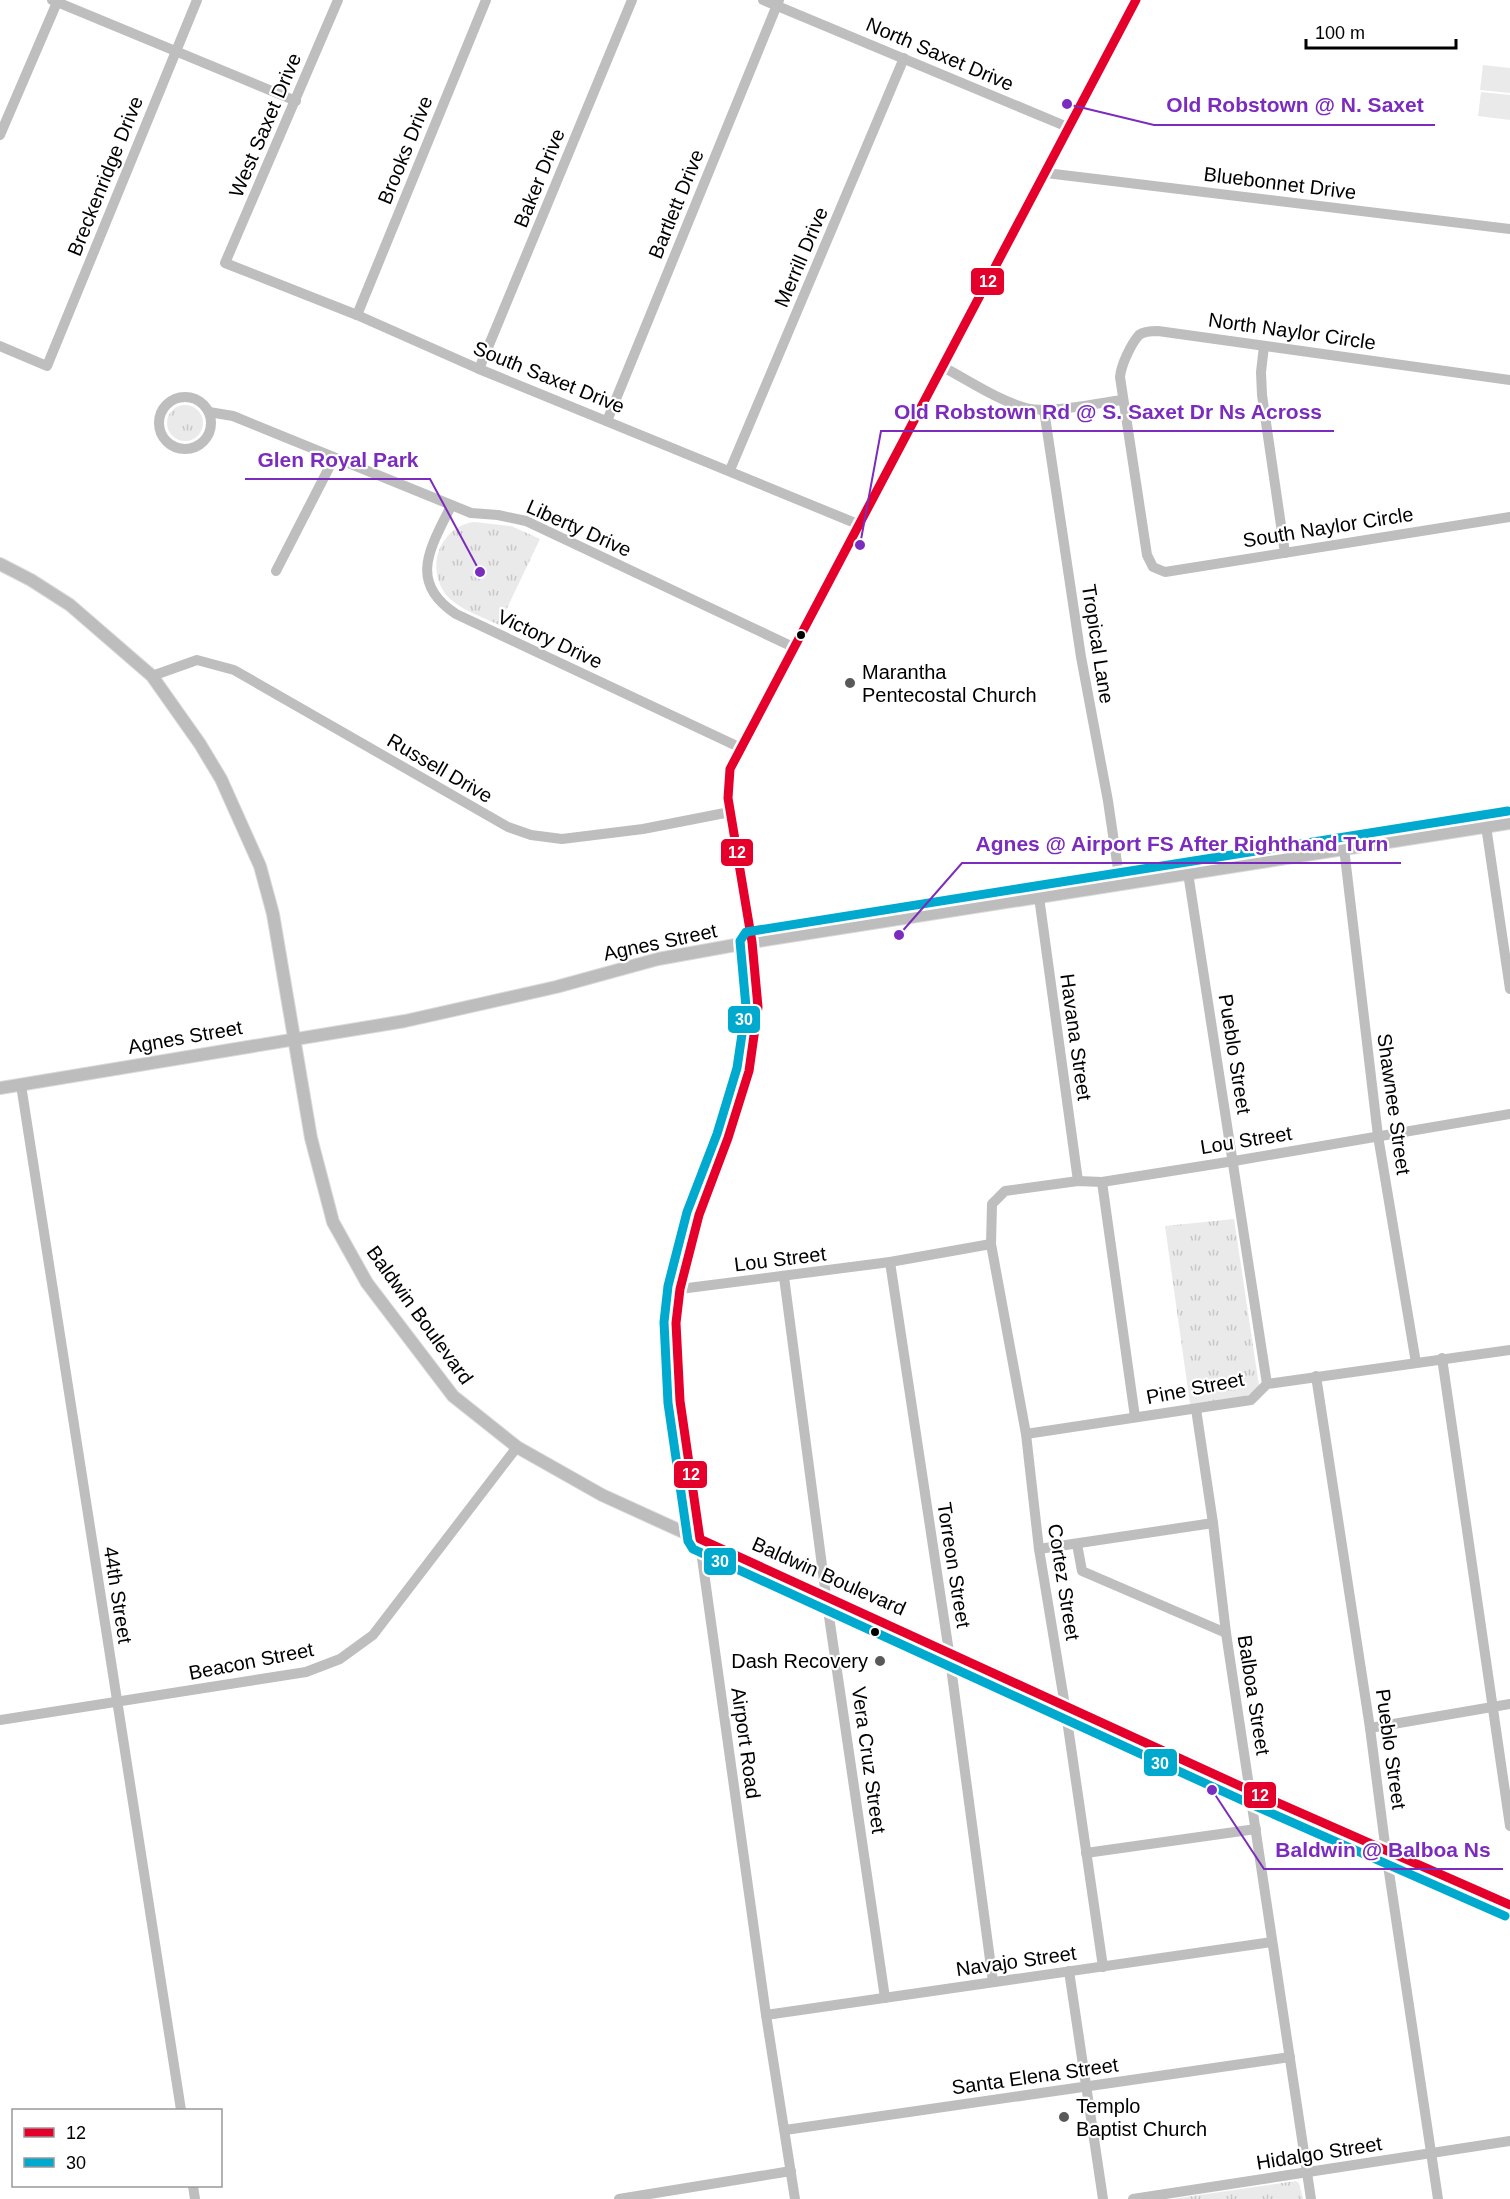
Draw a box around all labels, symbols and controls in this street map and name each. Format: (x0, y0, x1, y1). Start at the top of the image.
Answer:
scale bar (1306, 12, 1456, 50)
street label: North Saxet Drive (863, 13, 1017, 95)
text: 100 m (1315, 23, 1365, 43)
street label: West Saxet Drive (225, 50, 305, 200)
callout: Old Robstown @ N. Saxet (1154, 86, 1435, 125)
street label: Breckenridge Drive (63, 93, 147, 259)
street label: Brooks Drive (373, 93, 437, 207)
text: Old Robstown @ N. Saxet (1166, 93, 1424, 116)
street label: Baker Drive (509, 125, 569, 231)
street label: Bartlett Drive (644, 146, 708, 262)
street label: Bluebonnet Drive (1203, 163, 1357, 203)
street label: Merrill Drive (770, 204, 832, 310)
line badge: 12 (970, 267, 1005, 296)
text: 12 (979, 273, 997, 290)
street label: North Naylor Circle (1207, 308, 1377, 354)
street label: South Saxet Drive (470, 337, 628, 417)
callout: Old Robstown Rd @ S. Saxet Dr Ns Across (881, 392, 1334, 431)
text: Old Robstown Rd @ S. Saxet Dr Ns Across (894, 400, 1322, 423)
callout: Glen Royal Park (245, 440, 430, 479)
text: Glen Royal Park (257, 448, 419, 471)
street label: Liberty Drive (523, 495, 635, 561)
street label: South Naylor Circle (1241, 503, 1415, 551)
street label: Tropical Lane (1078, 583, 1118, 705)
street label: Victory Drive (494, 605, 606, 673)
unlabelled marker (795, 629, 807, 641)
place label: Marantha Pentecostal Church (862, 661, 1037, 706)
marker: Marantha Pentecostal Church (843, 676, 857, 690)
street label: Russell Drive (383, 729, 497, 807)
callout: Agnes @ Airport FS After Righthand Turn (962, 824, 1401, 863)
text: Agnes @ Airport FS After Righthand Turn (976, 832, 1388, 855)
line badge: 12 (720, 838, 754, 867)
text: 12 (728, 844, 746, 861)
street label: Agnes Street (601, 919, 719, 965)
street label: Havana Street (1056, 972, 1096, 1102)
street label: Pueblo Street (1215, 992, 1255, 1116)
line badge: 30 (727, 1005, 761, 1034)
text: 30 (735, 1011, 753, 1028)
street label: Agnes Street (126, 1016, 244, 1058)
street label: Shawnee Street (1373, 1032, 1415, 1176)
street label: Lou Street (1199, 1122, 1294, 1158)
street label: Baldwin Boulevard (362, 1242, 478, 1388)
street label: Lou Street (733, 1242, 828, 1276)
street label: Pine Street (1144, 1368, 1246, 1408)
line badge: 12 (673, 1460, 708, 1489)
text: 12 (682, 1466, 700, 1483)
street label: Torreon Street (933, 1501, 975, 1630)
street label: Cortez Street (1044, 1522, 1084, 1642)
street label: Baldwin Boulevard (749, 1532, 909, 1620)
street label: 44th Street (99, 1545, 137, 1645)
line badge: 30 (703, 1547, 737, 1576)
text: 30 (711, 1553, 729, 1570)
unlabelled marker (869, 1626, 881, 1638)
street label: Balboa Street (1234, 1633, 1274, 1757)
street label: Beacon Street (187, 1638, 316, 1684)
place label: Dash Recovery (731, 1650, 868, 1672)
marker: Dash Recovery (873, 1654, 887, 1668)
street label: Vera Cruz Street (848, 1685, 890, 1835)
street label: Airport Road (727, 1686, 765, 1800)
street label: Pueblo Street (1372, 1687, 1410, 1811)
line badge: 30 (1143, 1748, 1178, 1777)
text: 30 (1151, 1755, 1169, 1772)
line badge: 12 (1243, 1781, 1277, 1809)
text: 12 (1251, 1787, 1269, 1804)
callout: Baldwin @ Balboa Ns (1264, 1830, 1503, 1869)
text: Baldwin @ Balboa Ns (1275, 1838, 1491, 1861)
street label: Navajo Street (954, 1942, 1078, 1980)
street label: Santa Elena Street (950, 2053, 1120, 2099)
place label: Templo Baptist Church (1076, 2095, 1207, 2140)
legend (12, 2109, 222, 2187)
marker: Templo Baptist Church (1057, 2110, 1071, 2124)
text: 12 (66, 2123, 86, 2143)
street label: Hidalgo Street (1255, 2132, 1384, 2174)
text: 30 (66, 2153, 86, 2173)

